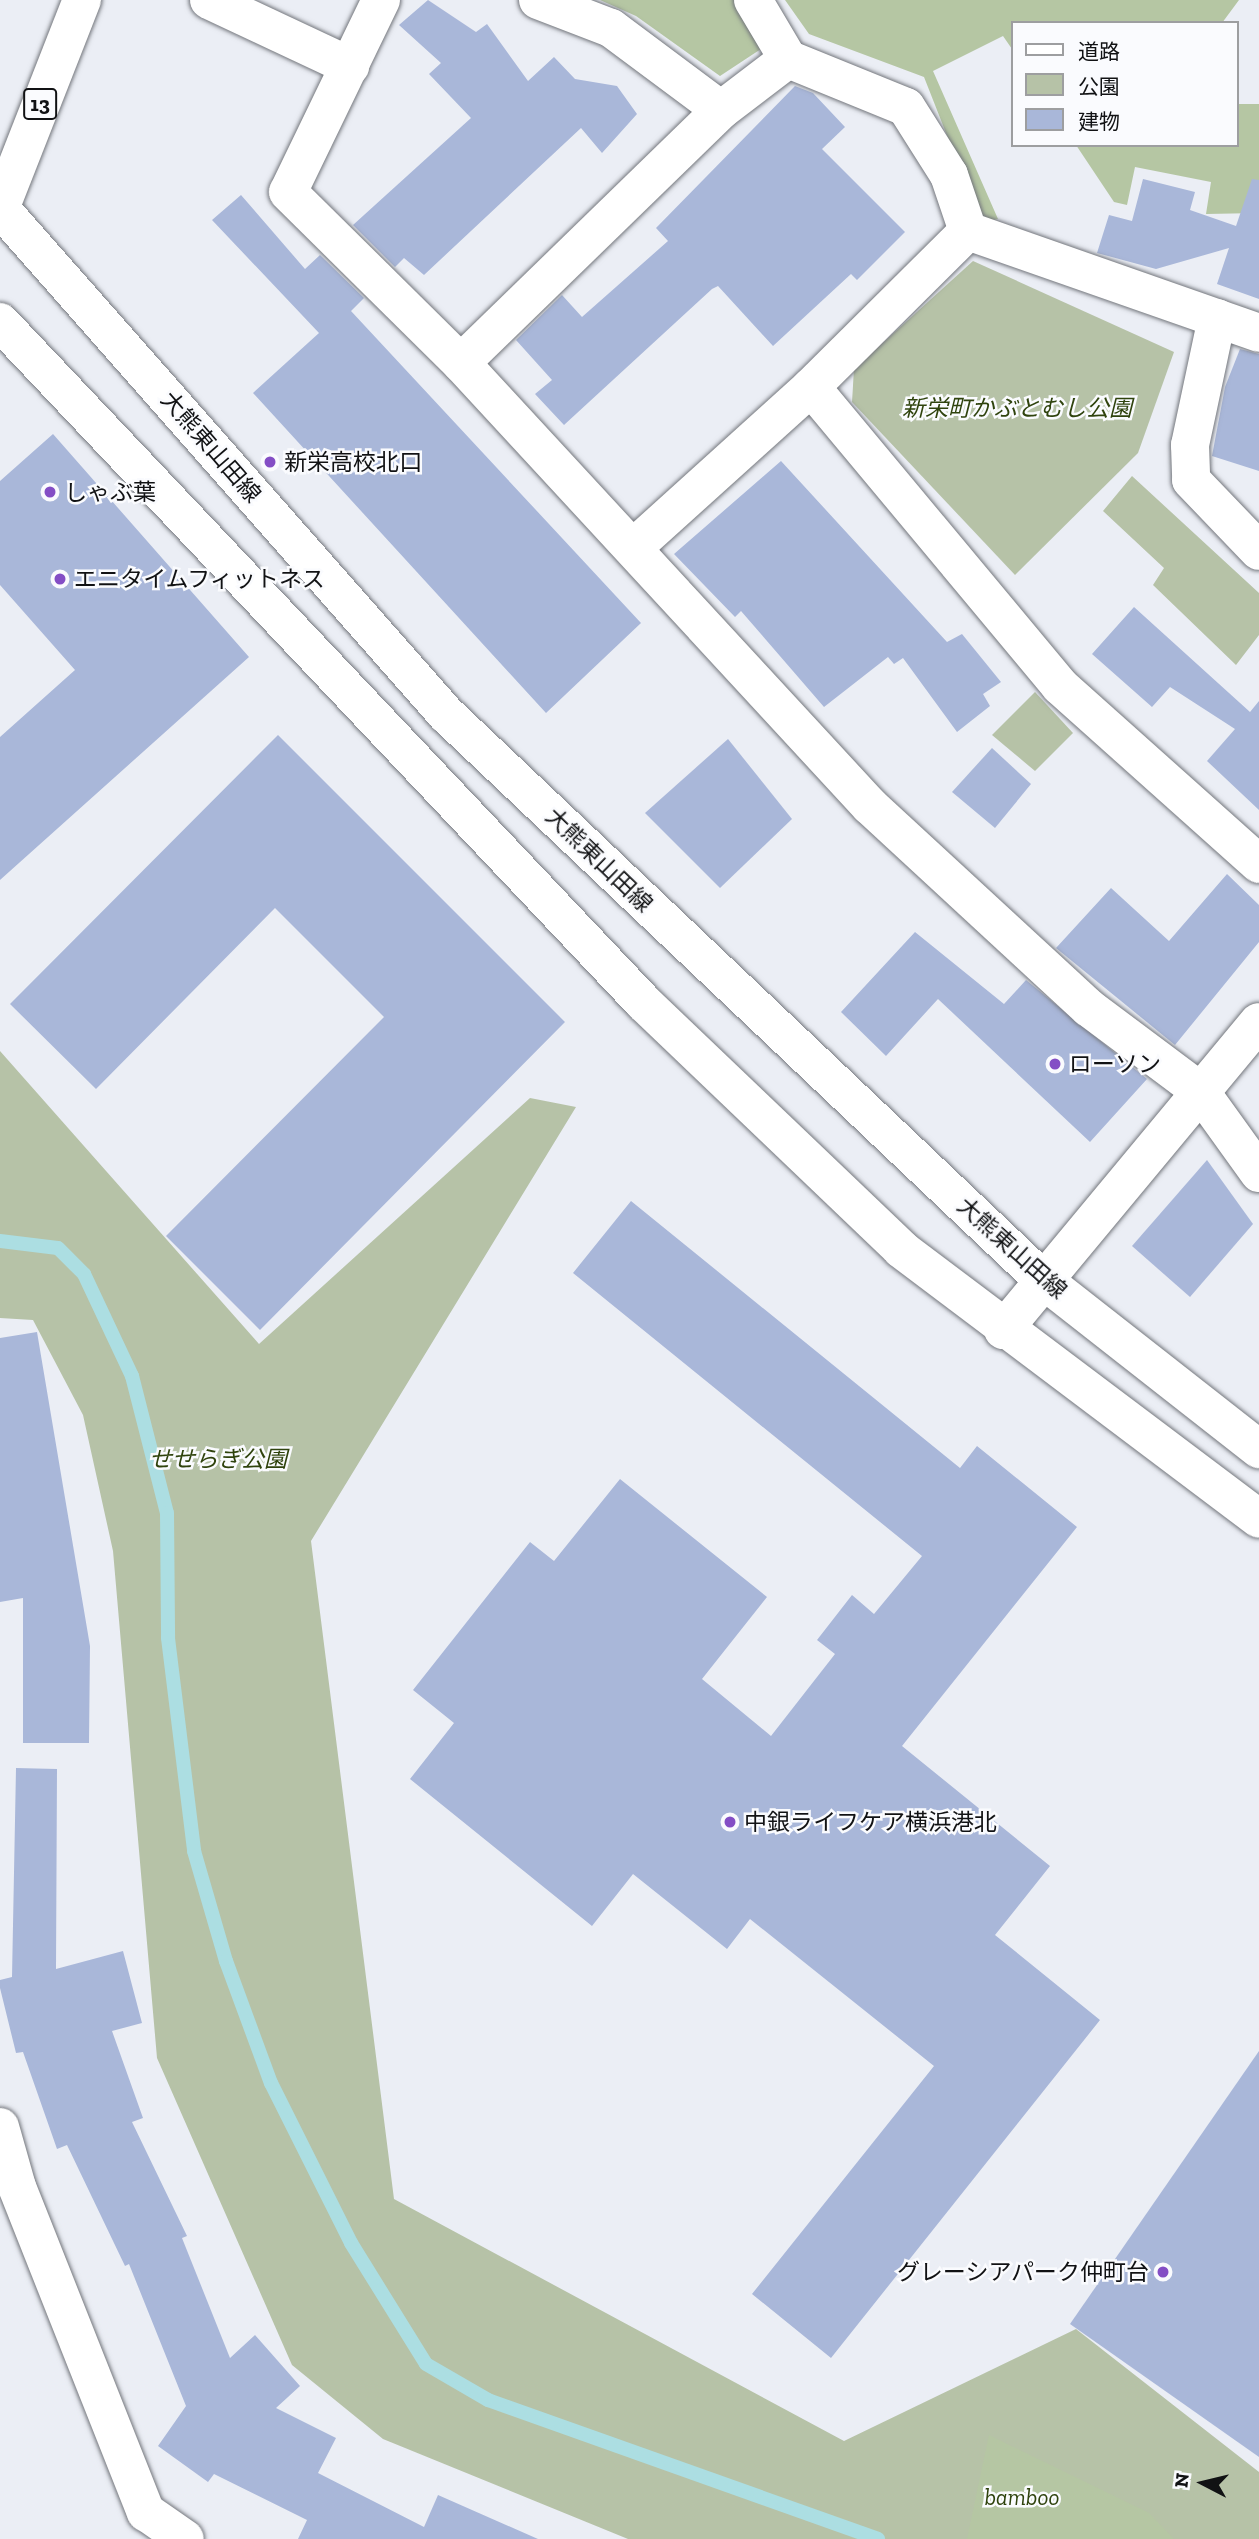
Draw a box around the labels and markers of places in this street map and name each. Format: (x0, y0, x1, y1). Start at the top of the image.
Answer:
place label: 新栄高校北口 (284, 448, 422, 476)
marker: 新栄高校北口 (262, 454, 278, 470)
place label: しゃぶ葉 (64, 478, 156, 506)
marker: しゃぶ葉 (42, 484, 58, 500)
place label: エニタイムフィットネス (74, 565, 327, 593)
marker: エニタイムフィットネス (52, 571, 68, 587)
place label: ローソン (1069, 1050, 1161, 1078)
marker: ローソン (1047, 1056, 1063, 1072)
place label: 中銀ライフケア横浜港北 (744, 1808, 997, 1836)
marker: 中銀ライフケア横浜港北 (722, 1814, 738, 1830)
place label: グレーシアパーク仲町台 (896, 2258, 1149, 2286)
marker: グレーシアパーク仲町台 (1155, 2264, 1171, 2280)

